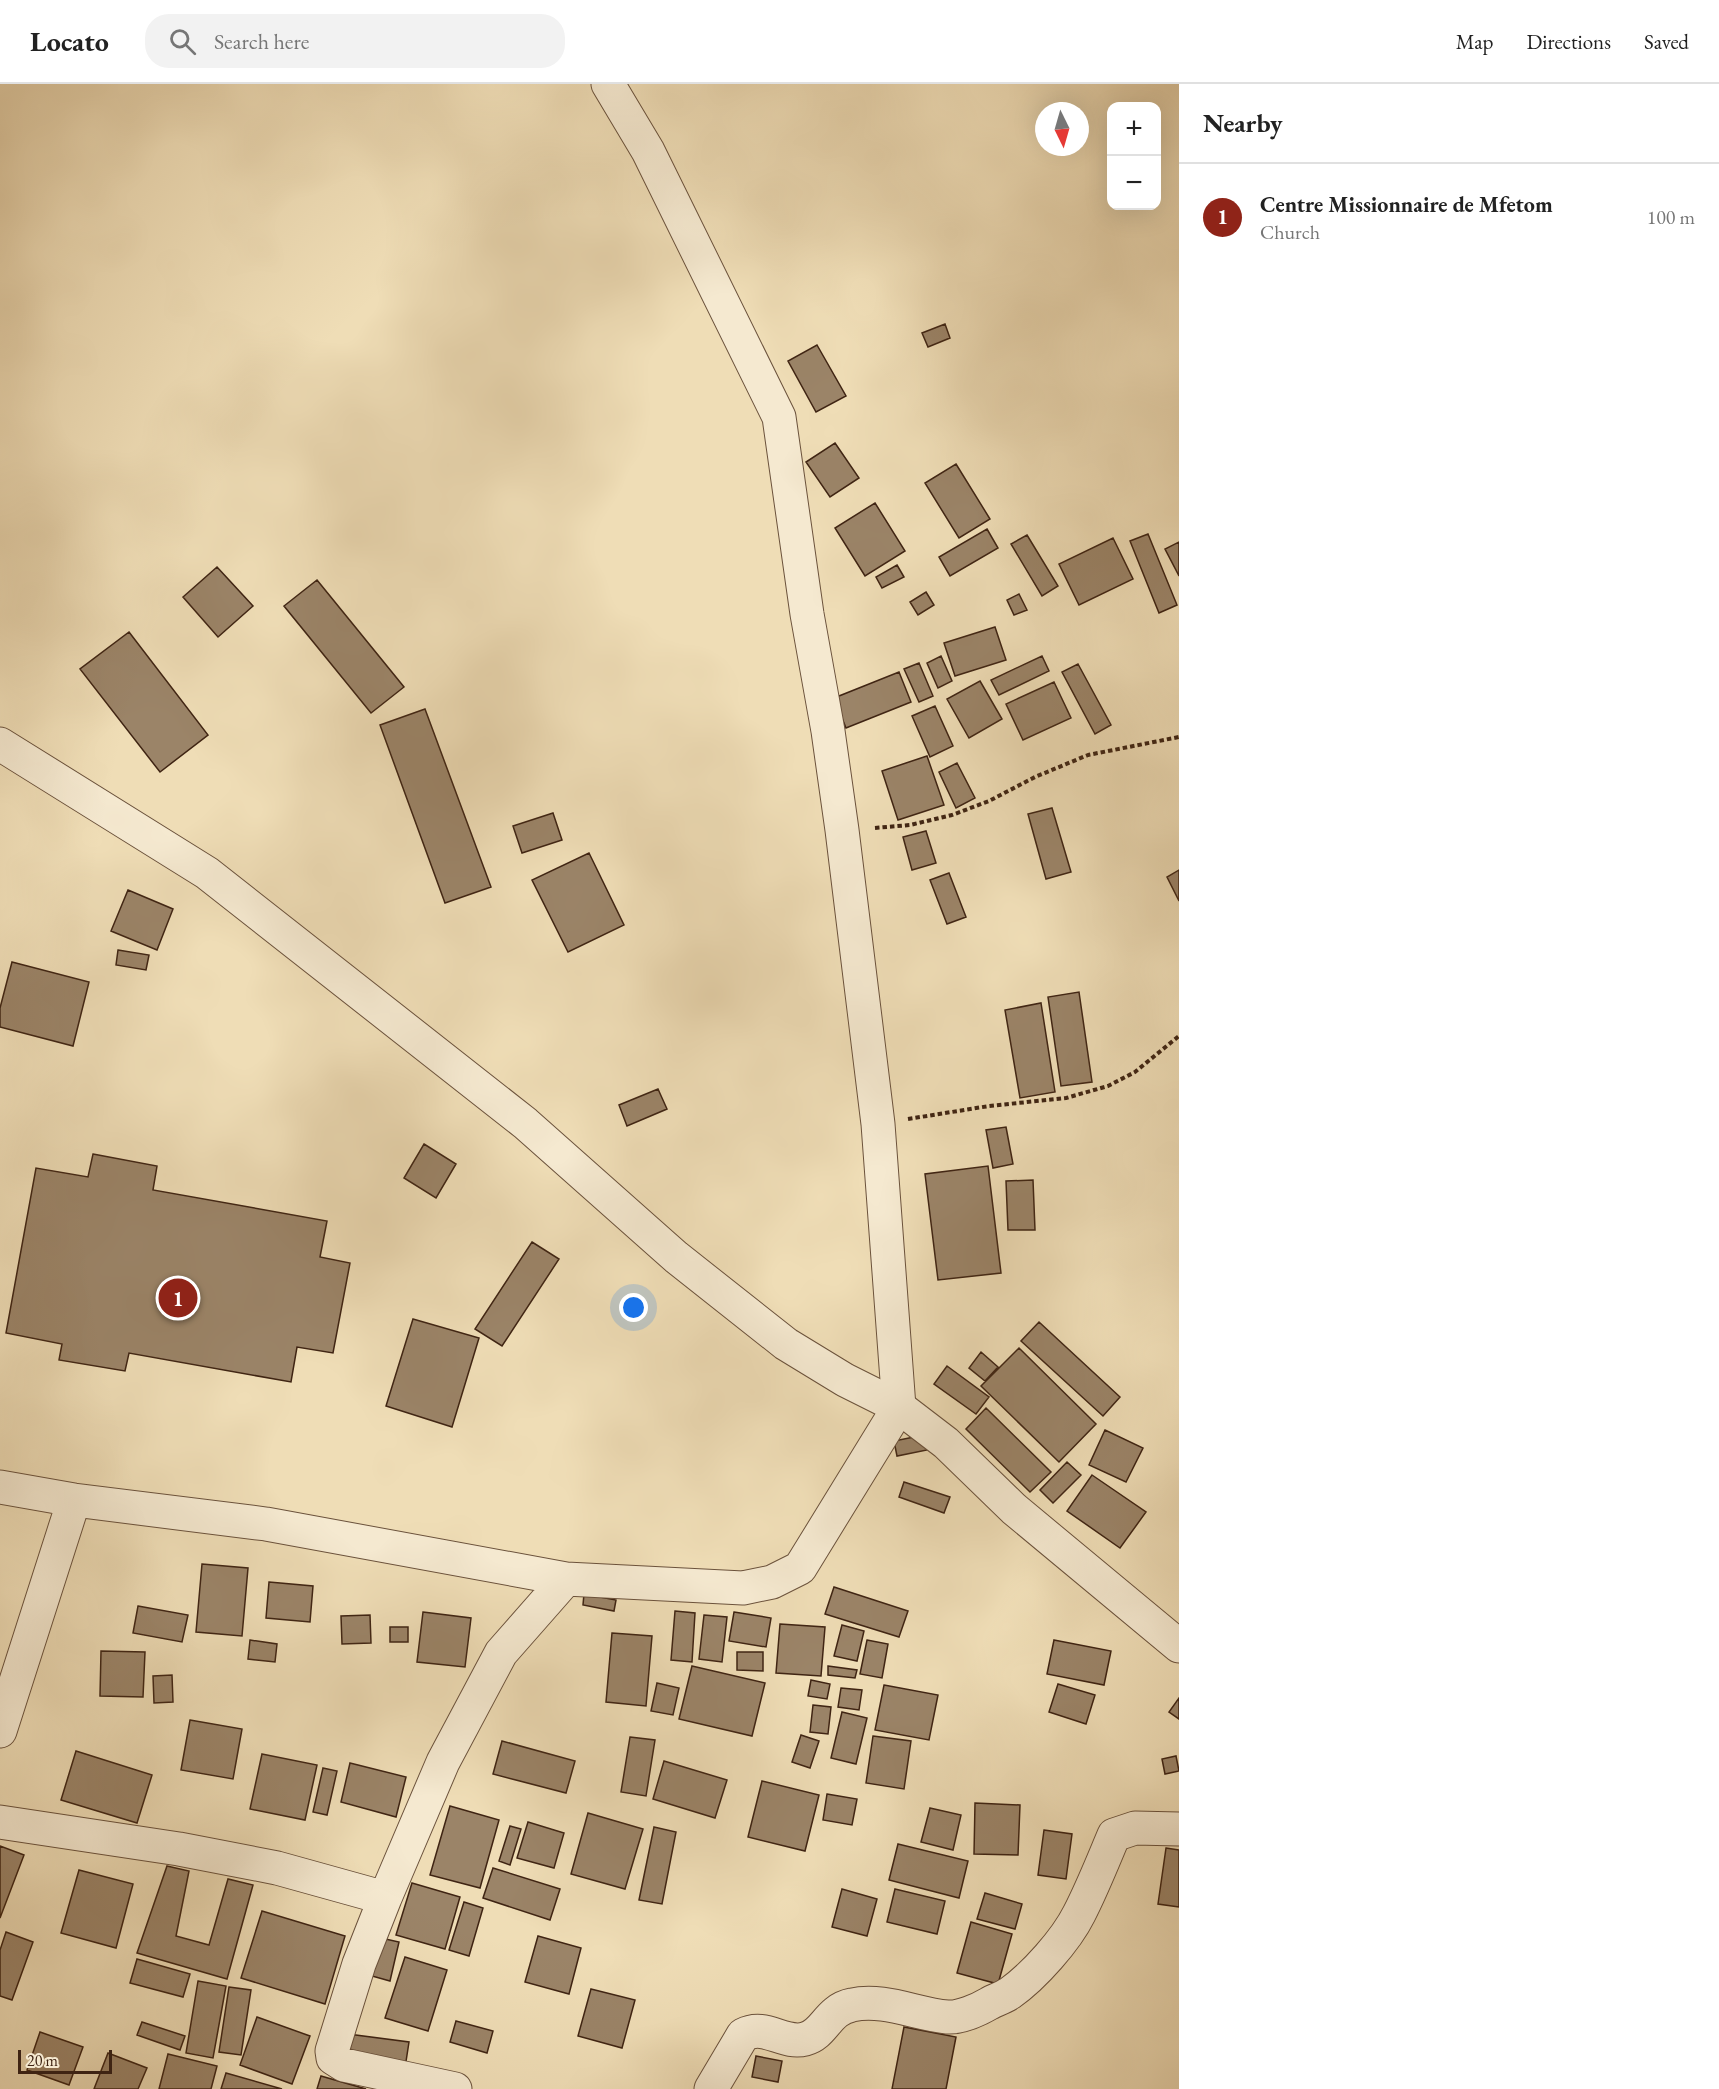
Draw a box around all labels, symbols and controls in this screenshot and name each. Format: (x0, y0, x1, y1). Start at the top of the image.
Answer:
search box (145, 14, 565, 68)
text: Locato (30, 23, 109, 59)
icon: search (166, 25, 199, 58)
text: Search here (214, 27, 309, 56)
text: Map (1456, 28, 1493, 55)
text: Directions (1526, 28, 1611, 55)
text: Saved (1644, 28, 1689, 55)
north arrow (1035, 102, 1089, 156)
map controls (1107, 102, 1161, 210)
button: + (1107, 102, 1161, 156)
text: Nearby (1203, 106, 1283, 140)
button: − (1107, 156, 1161, 210)
text: Centre Missionnaire de Mfetom (1260, 190, 1553, 219)
text: 1 (1217, 204, 1228, 230)
text: 100 m (1647, 204, 1695, 230)
text: Church (1260, 219, 1320, 245)
pin: 1 (158, 1276, 198, 1320)
your location (619, 1293, 648, 1322)
scale bar (18, 2047, 112, 2074)
text: 20 m (27, 2050, 58, 2071)

